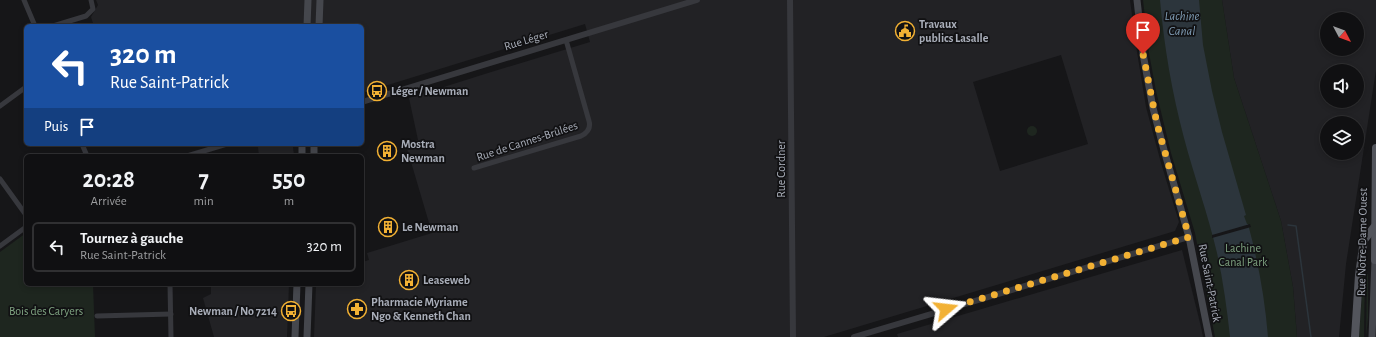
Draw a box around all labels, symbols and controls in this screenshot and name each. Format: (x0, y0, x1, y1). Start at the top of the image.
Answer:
water label: Lachine Canal (1164, 10, 1200, 38)
north arrow (1320, 12, 1364, 56)
map controls (1320, 12, 1364, 160)
pin (1126, 13, 1160, 54)
place label: Travaux publics Lasalle (919, 18, 989, 44)
icon: arrive (1132, 19, 1154, 41)
public building icon: Travaux publics Lasalle (894, 20, 916, 42)
street label: Rue Léger (502, 28, 550, 52)
icon: left (44, 40, 96, 92)
text: 320 m (110, 41, 177, 69)
button: sound (1320, 64, 1364, 108)
text: Rue Saint-Patrick (110, 74, 229, 92)
bus stop icon: Léger / Newman (366, 80, 388, 102)
place label: Léger / Newman (391, 85, 468, 97)
icon: arrive (76, 116, 98, 138)
button: layers (1320, 116, 1364, 160)
text: Puis (44, 119, 68, 134)
street label: Rue de Cannes-Brûlées (475, 119, 579, 163)
place label: Mostra Newman (401, 138, 445, 164)
building icon: Mostra Newman (376, 140, 398, 162)
street label: Rue Cordner (775, 140, 787, 198)
text: 20:28 (83, 168, 135, 192)
text: 7 (198, 168, 209, 192)
text: 550 (272, 168, 305, 192)
street label: Rue Notre-Dame Ouest (1355, 188, 1369, 296)
text: Arrivée (91, 195, 127, 208)
text: min (193, 195, 214, 208)
text: m (284, 195, 294, 208)
building icon: Le Newman (377, 216, 399, 238)
place label: Le Newman (402, 221, 458, 233)
text: Tournez à gauche (80, 231, 183, 246)
icon: left (46, 236, 68, 258)
text: 320 m (307, 239, 342, 254)
park label: Lachine Canal Park (1218, 242, 1268, 268)
street label: Rue Saint-Patrick (1197, 243, 1224, 324)
text: Rue Saint-Patrick (80, 249, 166, 262)
building icon: Leaseweb (398, 269, 420, 291)
place label: Leaseweb (423, 274, 470, 286)
position arrow (925, 288, 967, 330)
place label: Pharmacie Myriame Ngo & Kenneth Chan (371, 296, 471, 322)
pharmacy icon: Pharmacie Myriame Ngo & Kenneth Chan (346, 298, 368, 320)
bus stop icon: Newman / No 7214 (280, 300, 302, 322)
park label: Bois des Caryers (9, 305, 83, 318)
place label: Newman / No 7214 (189, 305, 277, 317)

